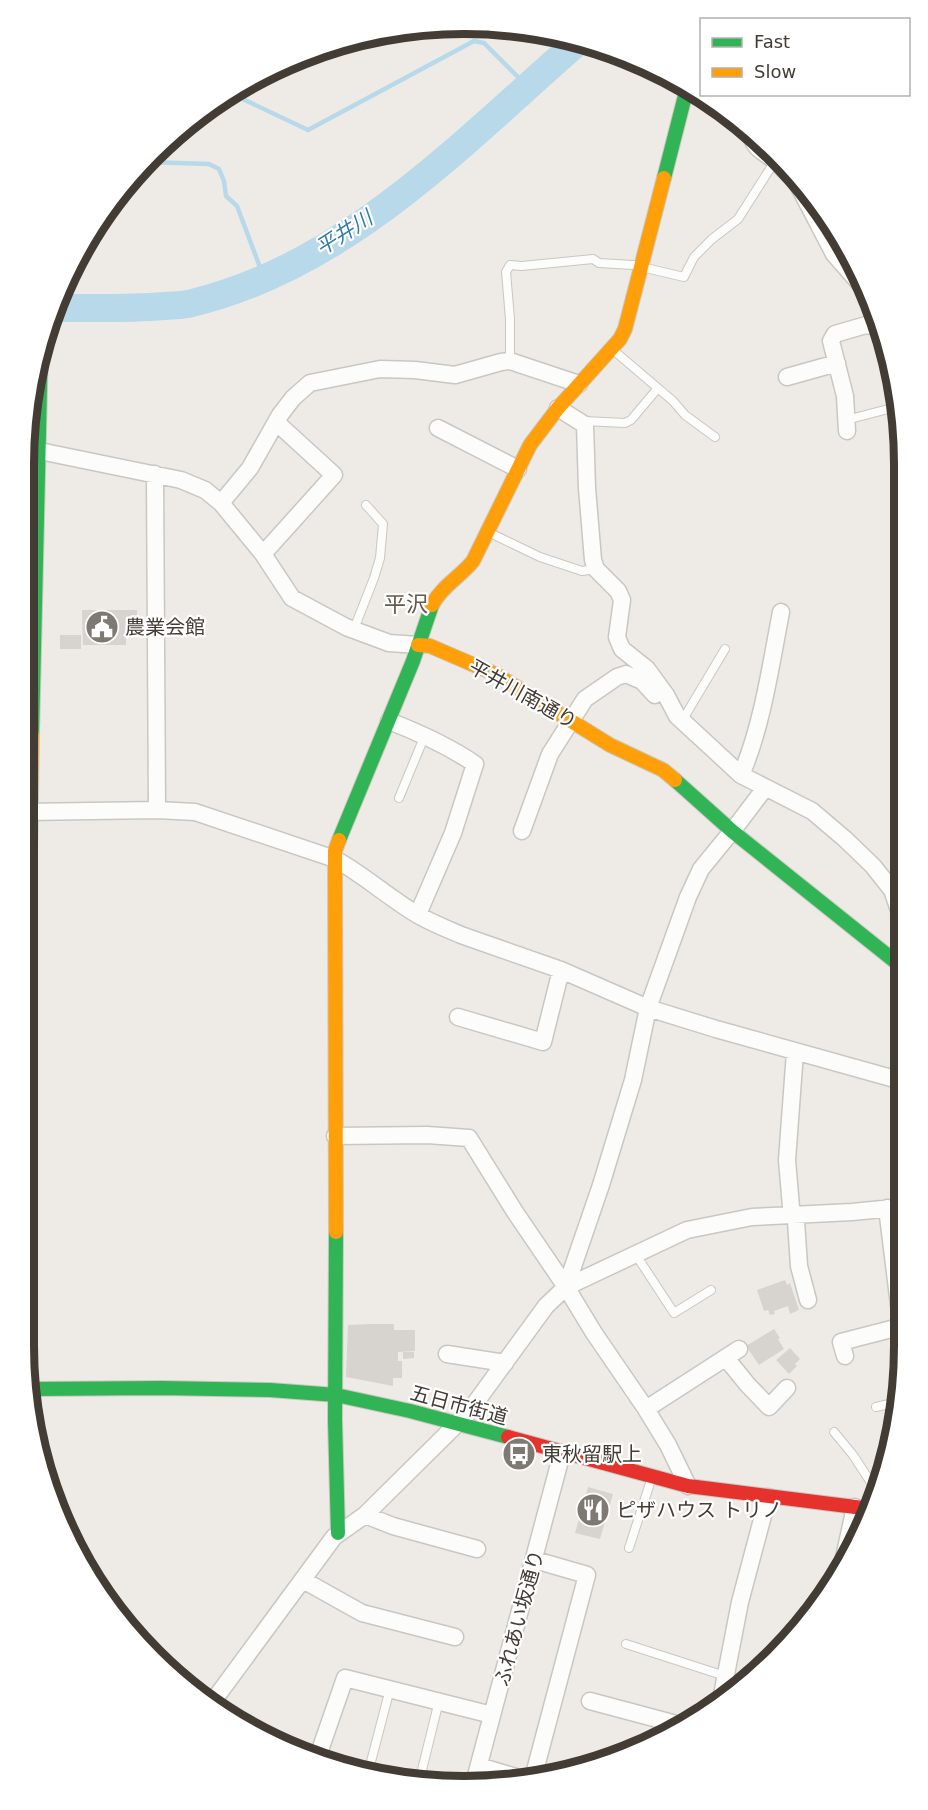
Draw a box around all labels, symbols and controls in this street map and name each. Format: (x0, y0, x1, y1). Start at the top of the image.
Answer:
legend (700, 18, 910, 96)
text: Fast (754, 31, 790, 52)
text: Slow (754, 61, 796, 82)
water label: 平井川 (311, 205, 379, 260)
district label: 平沢 (384, 592, 428, 617)
public building icon: 農業会館 (84, 609, 120, 645)
place label: 農業会館 (125, 615, 205, 639)
street label: 平井川南通り (465, 654, 581, 734)
street label: 五日市街道 (408, 1380, 510, 1430)
bus stop icon: 東秋留駅上 (501, 1436, 537, 1472)
place label: 東秋留駅上 (542, 1442, 642, 1466)
restaurant icon: ピザハウス トリノ (575, 1492, 611, 1528)
place label: ピザハウス トリノ (616, 1498, 782, 1522)
street label: ふれあい坂通り (489, 1547, 549, 1689)

